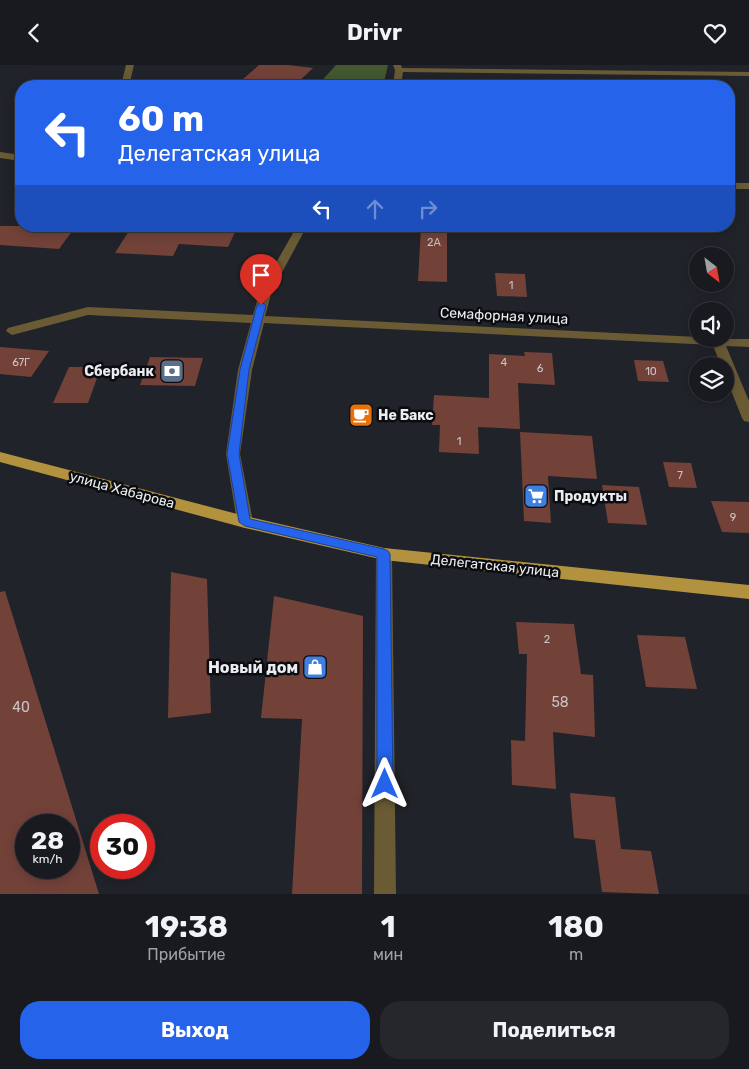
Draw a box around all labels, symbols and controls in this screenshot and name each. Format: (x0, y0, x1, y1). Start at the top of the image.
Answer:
icon: back (20, 19, 48, 47)
text: Drivr (347, 19, 402, 46)
icon: heart (701, 19, 729, 47)
text: 60 m (118, 98, 204, 140)
icon: left (35, 100, 100, 165)
text: Делегатская улица (118, 140, 320, 167)
icon: left (308, 195, 336, 223)
icon: ahead (361, 195, 389, 223)
icon: right (414, 195, 442, 223)
house number: 2А (427, 236, 442, 249)
north arrow (689, 247, 734, 293)
map controls (689, 247, 734, 402)
pin (240, 254, 282, 305)
icon: arrive (247, 261, 275, 289)
house number: 1 (509, 279, 513, 292)
button: sound (689, 302, 734, 347)
street label: Семафорная улица (439, 304, 569, 328)
house number: 67Г (12, 356, 30, 369)
house number: 4 (501, 356, 508, 369)
button: layers (689, 357, 734, 402)
bank icon: Сбербанк (159, 358, 185, 384)
house number: 6 (537, 362, 544, 375)
place label: Сбербанк (84, 363, 155, 380)
house number: 10 (645, 365, 657, 378)
cafe icon: Не Бакс (348, 402, 374, 428)
place label: Не Бакс (378, 407, 434, 424)
house number: 1 (457, 435, 461, 448)
street label: улица Хабарова (68, 468, 176, 512)
house number: 7 (677, 469, 683, 482)
supermarket icon: Продукты (523, 483, 549, 509)
place label: Продукты (554, 488, 627, 505)
house number: 9 (730, 511, 736, 524)
street label: Делегатская улица (430, 551, 560, 581)
house number: 2 (544, 633, 550, 646)
shop icon: Новый дом (302, 654, 328, 680)
place label: Новый дом (208, 658, 298, 677)
house number: 58 (551, 694, 569, 711)
house number: 40 (12, 699, 30, 716)
position arrow (358, 757, 410, 809)
speed limit sign: 30 (90, 814, 155, 879)
text: 28 (31, 826, 64, 855)
text: km/h (33, 852, 62, 866)
text: 19:38 (145, 909, 228, 945)
text: 1 (381, 909, 396, 945)
text: 180 (548, 909, 604, 945)
text: Прибытие (147, 945, 226, 964)
text: мин (373, 945, 403, 964)
text: m (569, 945, 583, 964)
button: Выход (20, 1001, 370, 1059)
button: Поделиться (380, 1001, 729, 1059)

